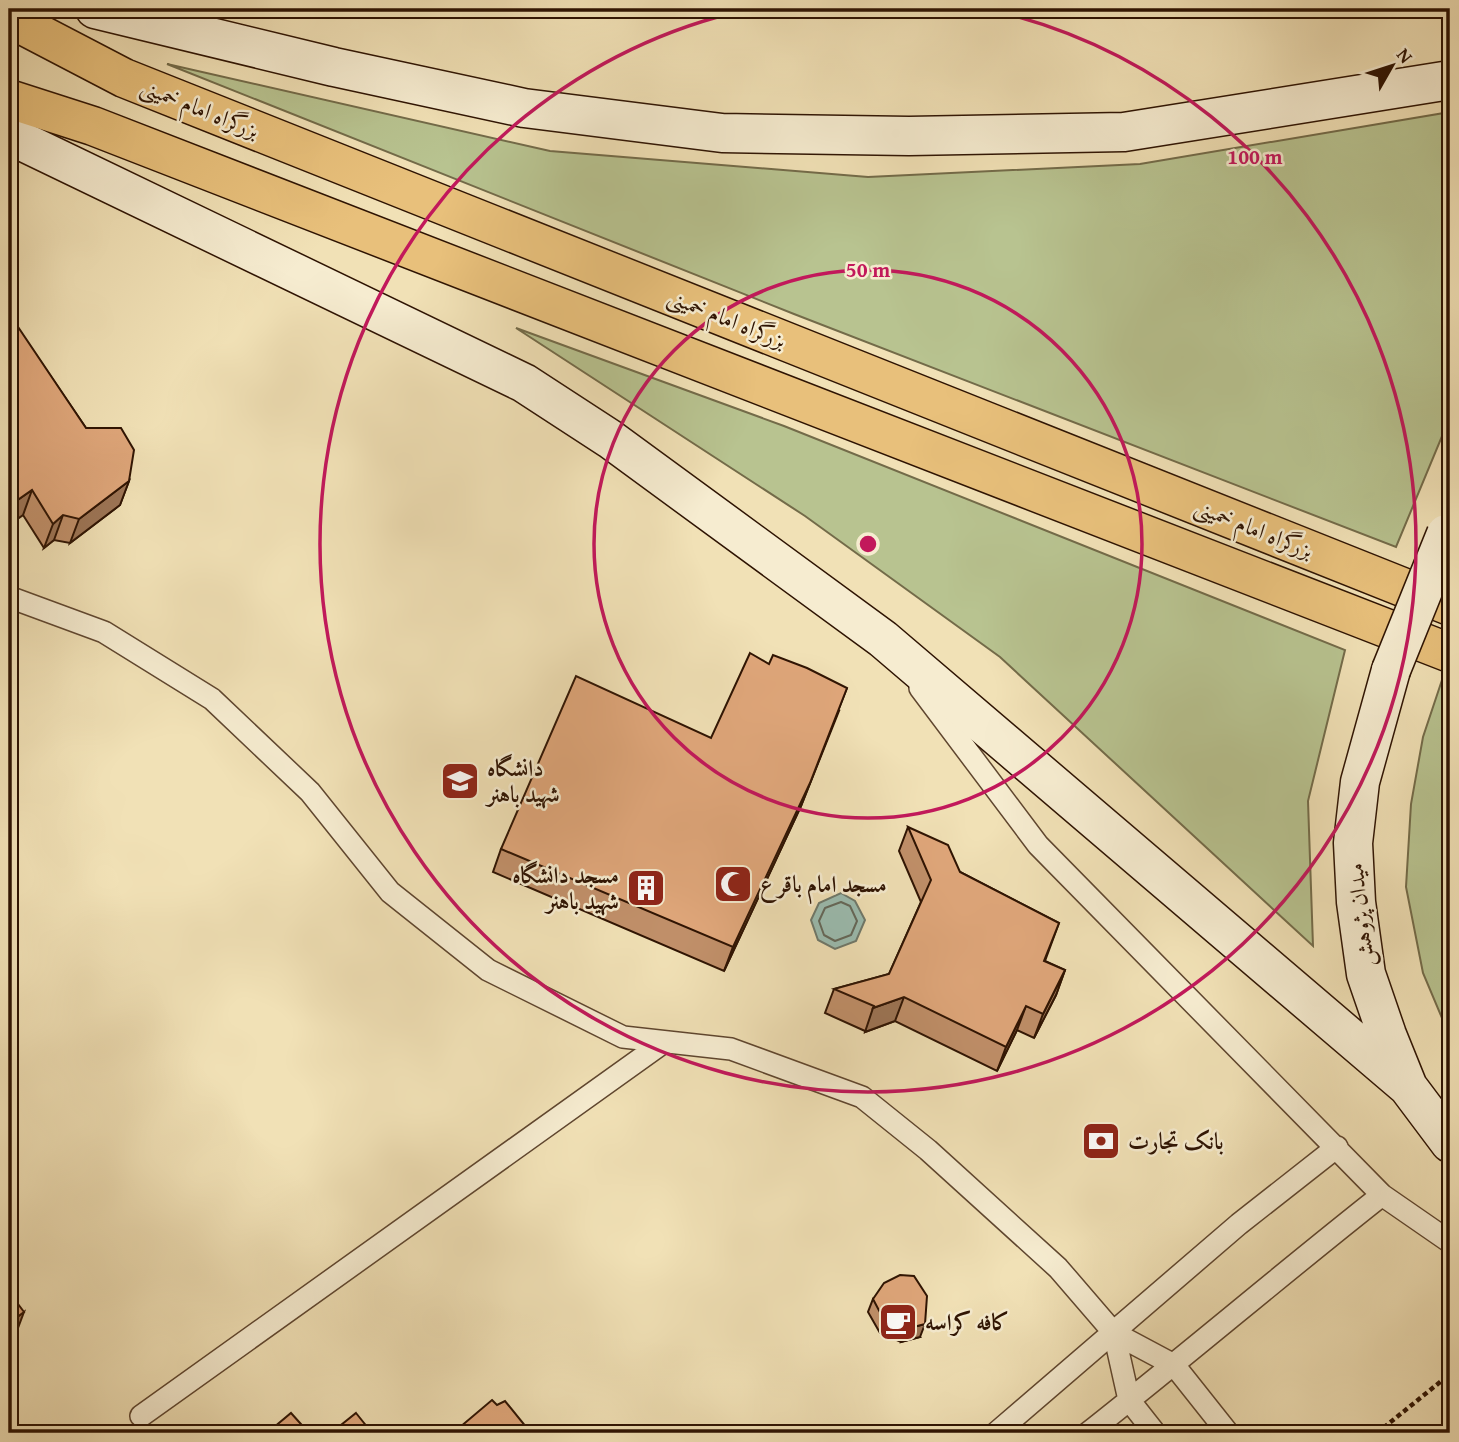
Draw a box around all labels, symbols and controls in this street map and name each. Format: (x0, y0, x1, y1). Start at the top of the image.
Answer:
north arrow (1358, 32, 1428, 102)
text: N (1390, 42, 1420, 69)
street label: بزرگراه امام خمینی (135, 69, 264, 150)
text: 100 m (1227, 141, 1283, 172)
text: 50 m (846, 254, 890, 285)
street label: بزرگراه امام خمینی (662, 279, 791, 360)
street label: بزرگراه امام خمینی (1189, 489, 1318, 570)
centre of rings (856, 532, 880, 556)
place label: دانشگاه شهید باهنر (484, 751, 560, 810)
school or university icon: دانشگاه شهید باهنر (439, 760, 481, 802)
place label: مسجد دانشگاه شهید باهنر (512, 858, 619, 917)
street label: میدان پژوهش (1338, 862, 1381, 968)
mosque icon: مسجد امام باقر ع (712, 863, 754, 905)
building icon: مسجد دانشگاه شهید باهنر (625, 867, 667, 909)
place label: مسجد امام باقر ع (760, 867, 887, 905)
bank icon: بانک تجارت (1080, 1120, 1122, 1162)
place label: بانک تجارت (1128, 1124, 1224, 1157)
cafe icon: کافه کراسه (877, 1301, 919, 1343)
place label: کافه کراسه (925, 1305, 1010, 1338)

